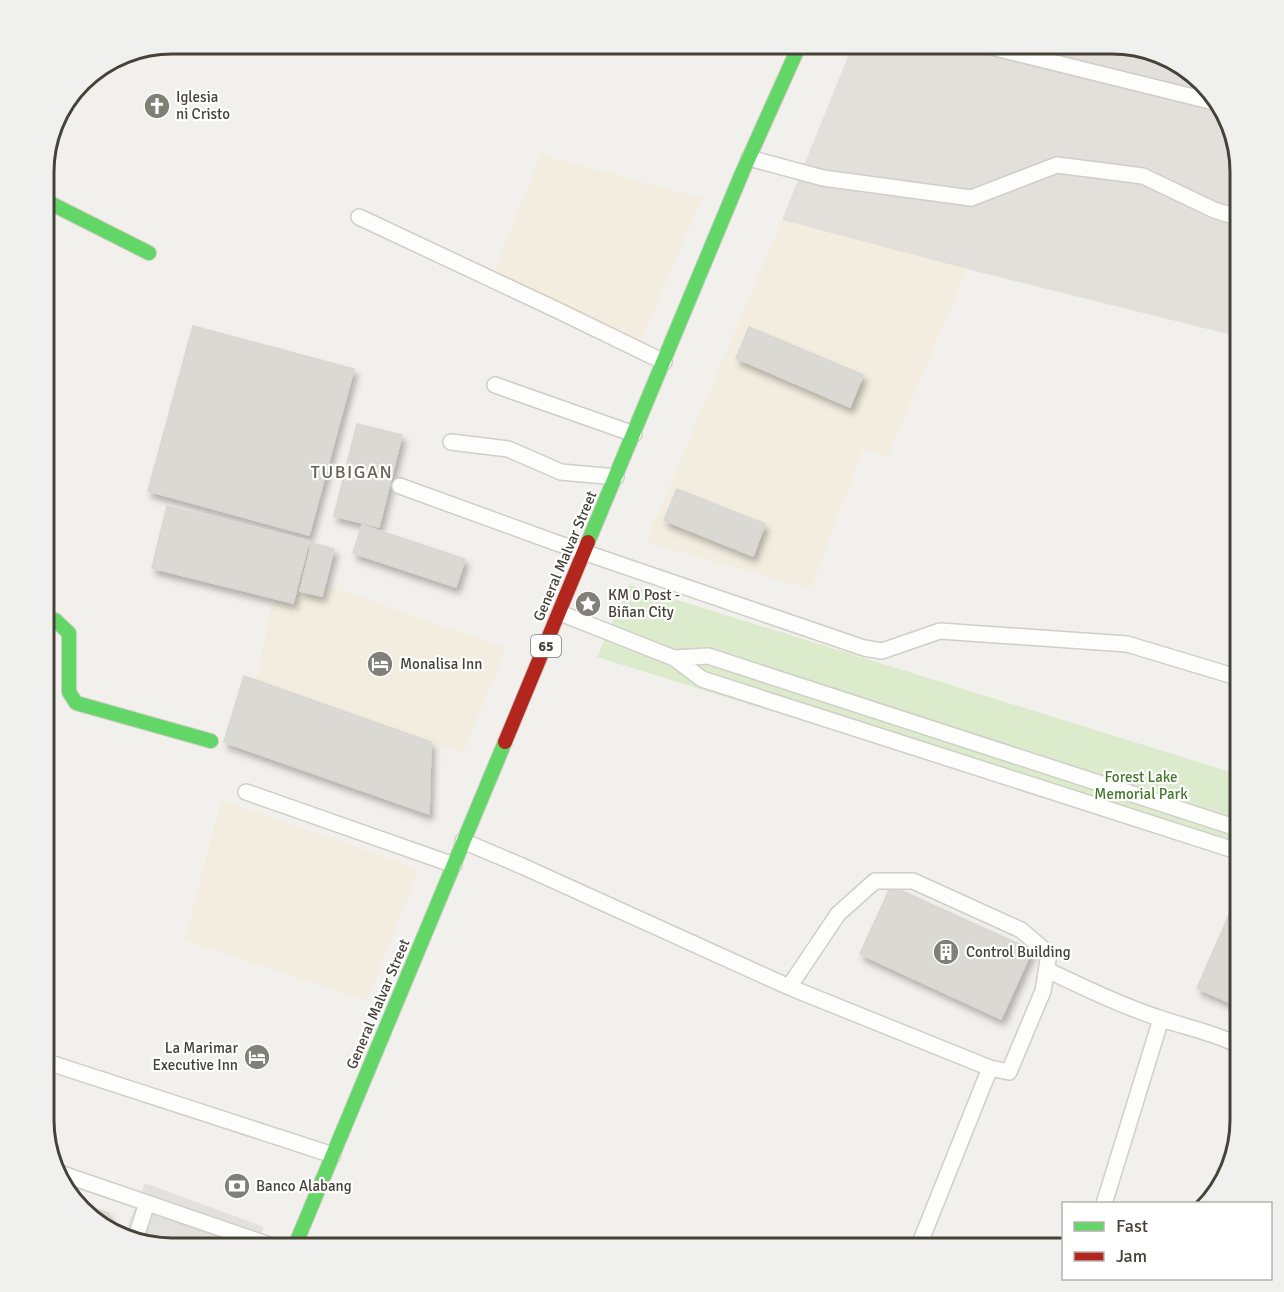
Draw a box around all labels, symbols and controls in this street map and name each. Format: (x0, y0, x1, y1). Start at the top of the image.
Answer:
place label: Iglesia ni Cristo (176, 88, 230, 123)
church icon: Iglesia ni Cristo (142, 91, 172, 121)
district label: TUBIGAN (311, 461, 393, 483)
street label: General Malvar Street (529, 488, 601, 624)
place label: KM 0 Post - Biñan City (608, 586, 680, 621)
place icon: KM 0 Post - Biñan City (573, 589, 603, 619)
road number: 65 (531, 635, 561, 657)
hotel icon: Monalisa Inn (365, 649, 395, 679)
place label: Monalisa Inn (400, 655, 482, 673)
park label: Forest Lake Memorial Park (1094, 768, 1188, 803)
street label: General Malvar Street (342, 936, 414, 1072)
building icon: Control Building (931, 937, 961, 967)
place label: Control Building (966, 943, 1071, 961)
place label: La Marimar Executive Inn (153, 1039, 238, 1074)
hotel icon: La Marimar Executive Inn (242, 1042, 272, 1072)
bank icon: Banco Alabang (222, 1171, 252, 1201)
place label: Banco Alabang (256, 1177, 352, 1195)
legend (1062, 1202, 1272, 1280)
text: Fast (1116, 1215, 1148, 1237)
text: Jam (1116, 1245, 1147, 1267)

